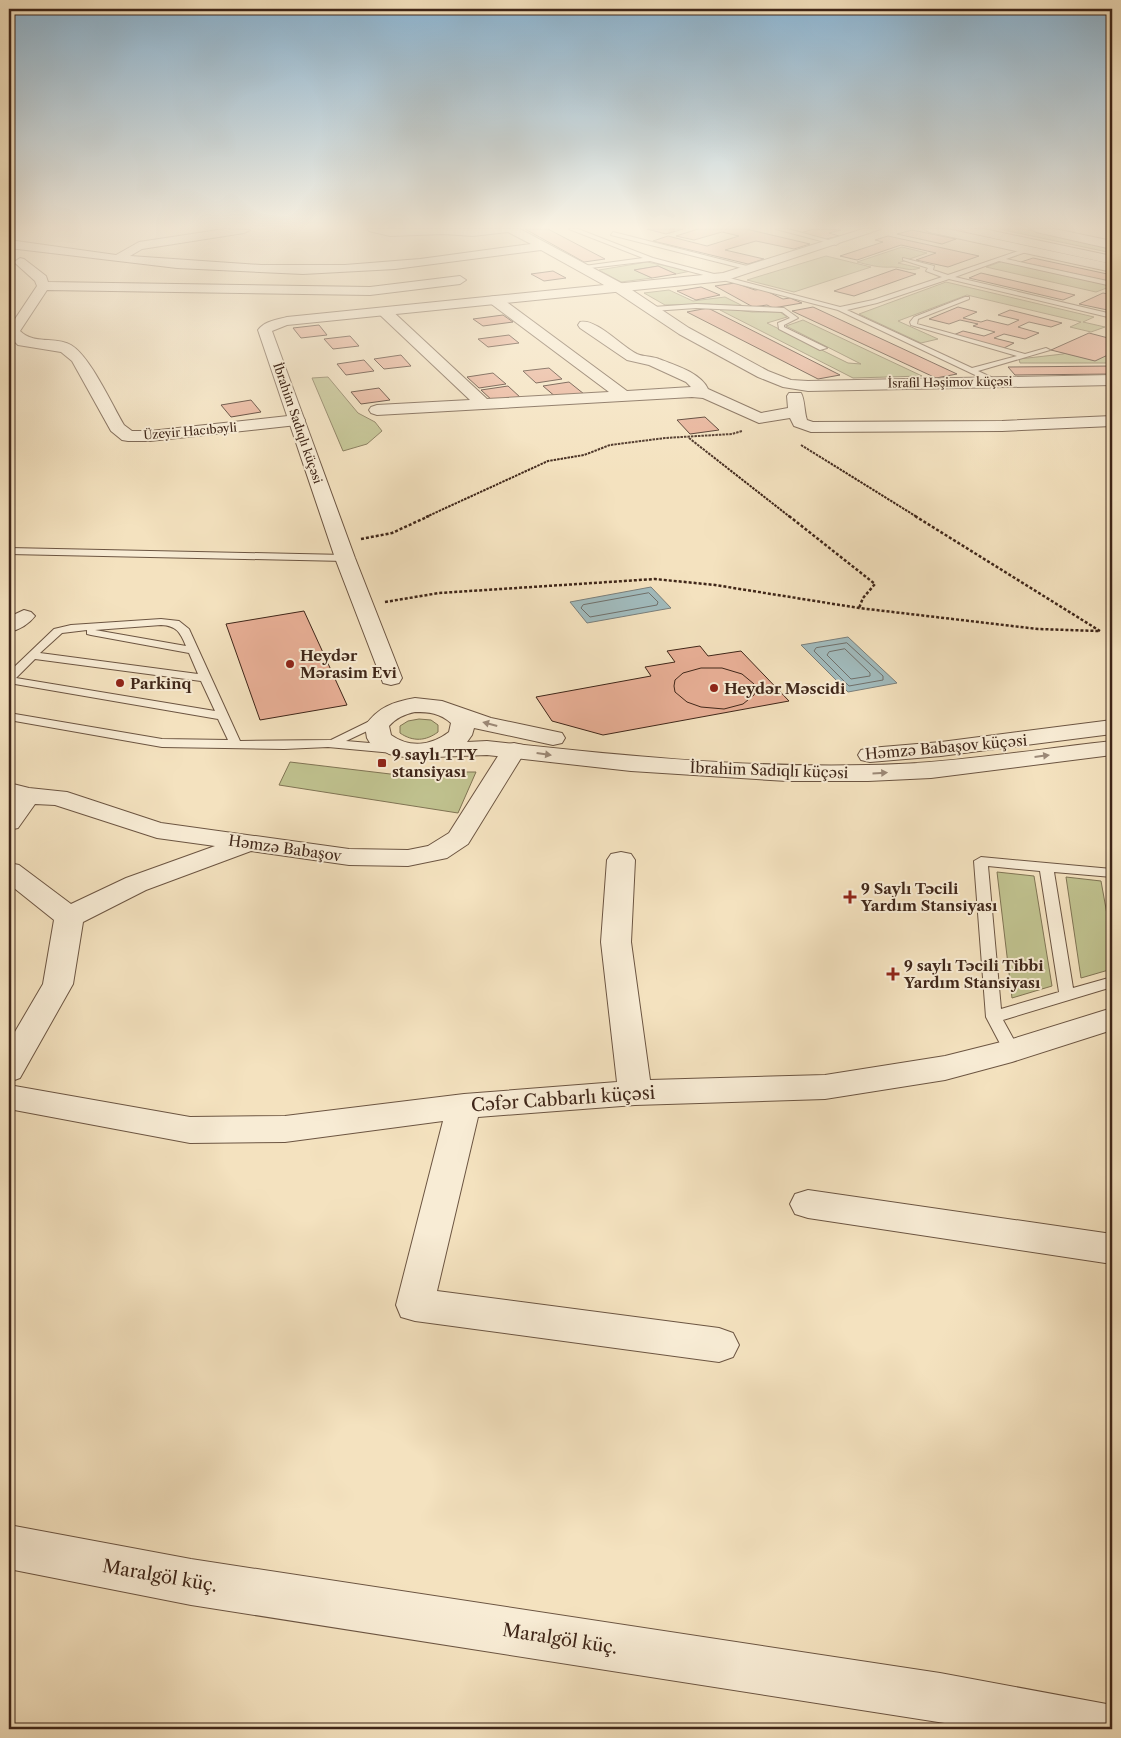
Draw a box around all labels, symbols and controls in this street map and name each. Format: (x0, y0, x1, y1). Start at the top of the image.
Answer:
street label: İbrahim Sadıqlı küçəsi (270, 360, 327, 486)
street label: İsrafil Həşimov küçəsi (887, 372, 1013, 391)
street label: Üzeyir Hacıbəyli (143, 418, 238, 443)
place label: Heydər Mərasim Evi (300, 646, 398, 682)
marker: Heydər Mərasim Evi (284, 658, 296, 670)
place label: Parkinq (130, 674, 191, 693)
marker: Parkinq (114, 677, 126, 689)
place label: Heydər Məscidi (724, 679, 846, 698)
marker: Heydər Məscidi (708, 682, 720, 694)
one-way arrow (482, 720, 497, 728)
street label: Həmzə Babaşov küçəsi (864, 730, 1028, 764)
place label: 9 saylı TTY stansiyası (392, 745, 478, 781)
one-way arrow (536, 750, 552, 758)
one-way arrow (1034, 752, 1050, 760)
marker: 9 saylı TTY stansiyası (376, 757, 388, 769)
street label: İbrahim Sadıqlı küçəsi (689, 758, 849, 782)
one-way arrow (873, 768, 889, 776)
street label: Həmzə Babaşov (227, 831, 344, 865)
place label: 9 Saylı Təcili Yardım Stansiyası (860, 879, 998, 915)
marker: 9 Saylı Təcili Yardım Stansiyası (843, 890, 857, 904)
place label: 9 saylı Təcili Tibbi Yardım Stansiyası (903, 956, 1044, 992)
marker: 9 saylı Təcili Tibbi Yardım Stansiyası (886, 967, 900, 981)
street label: Cəfər Cabbarlı küçəsi (470, 1082, 656, 1116)
street label: Maralgöl küç. (101, 1555, 219, 1597)
street label: Maralgöl küç. (501, 1619, 619, 1659)

